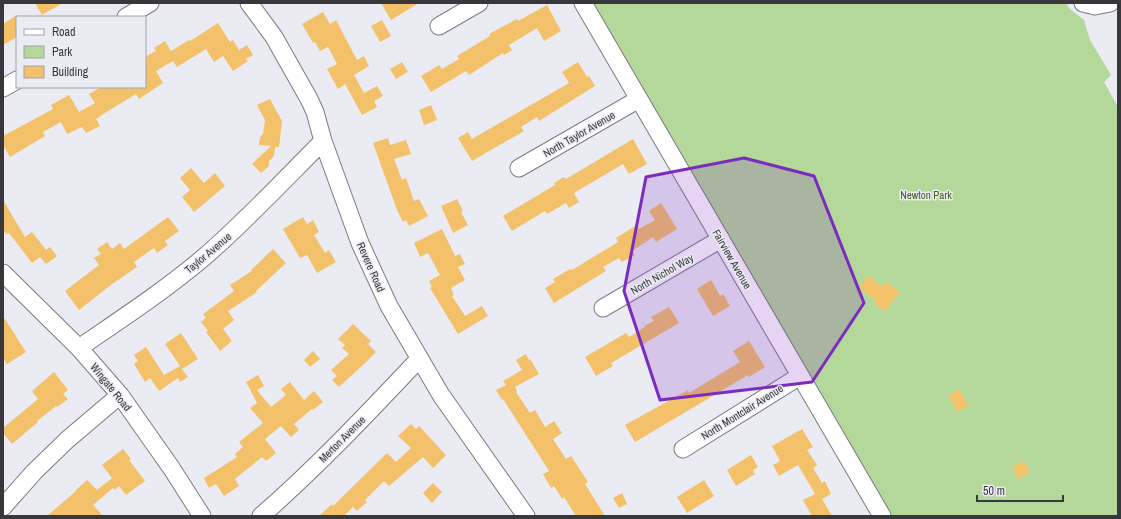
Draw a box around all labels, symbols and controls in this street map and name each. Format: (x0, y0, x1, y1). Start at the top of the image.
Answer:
legend (16, 16, 146, 88)
text: Road (52, 24, 76, 40)
text: Park (52, 44, 72, 60)
text: Building (52, 64, 89, 80)
street label: North Taylor Avenue (540, 108, 618, 160)
park label: Newton Park (900, 188, 952, 202)
street label: Fairview Avenue (709, 227, 755, 291)
street label: Taylor Avenue (182, 229, 234, 277)
street label: Revere Road (354, 240, 388, 294)
street label: North Nichol Way (628, 250, 696, 298)
street label: Wingate Road (87, 360, 135, 414)
street label: North Montclair Avenue (698, 381, 786, 443)
street label: Merton Avenue (316, 413, 368, 465)
scale bar (977, 477, 1063, 503)
text: 50 m (983, 483, 1005, 499)

